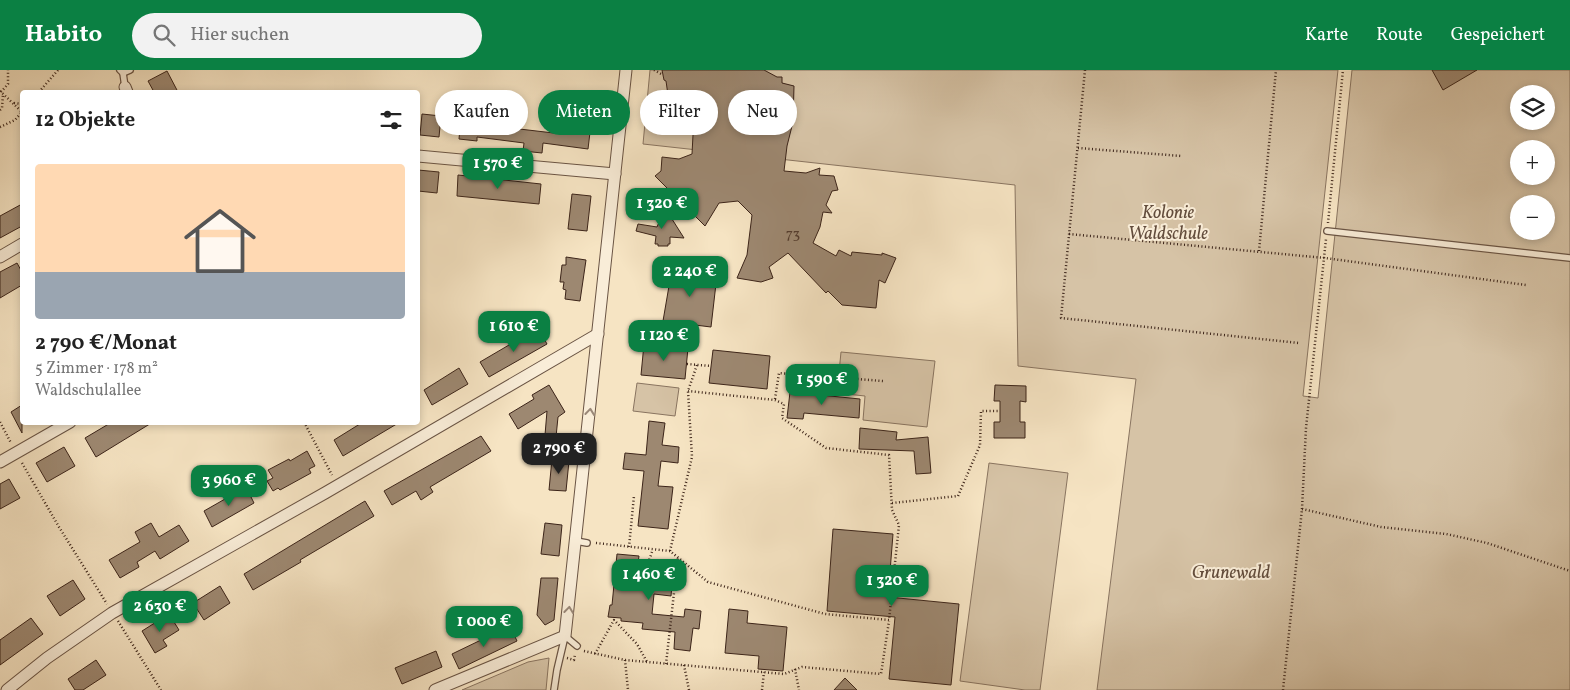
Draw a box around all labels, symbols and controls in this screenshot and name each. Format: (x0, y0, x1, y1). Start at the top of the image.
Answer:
search box (132, 13, 482, 58)
text: Habito (25, 18, 102, 52)
icon: search (150, 21, 178, 49)
text: Hier suchen (190, 22, 290, 48)
text: Karte (1305, 23, 1348, 48)
text: Route (1376, 23, 1423, 48)
text: Gespeichert (1451, 23, 1545, 48)
map controls (1510, 85, 1555, 240)
button: layers (1510, 85, 1555, 130)
chip: Kaufen (435, 90, 528, 135)
chip: Mieten (538, 90, 630, 135)
chip: Filter (640, 90, 718, 135)
chip: Neu (728, 90, 797, 135)
text: 12 Objekte (35, 106, 135, 135)
icon: filters (377, 106, 405, 134)
button: + (1510, 140, 1555, 185)
pin: 1 570 € (452, 148, 544, 190)
text: 1 570 € (473, 153, 523, 175)
pin: 1 320 € (616, 188, 708, 230)
text: 1 320 € (637, 193, 687, 215)
button: − (1510, 195, 1555, 240)
icon: home (175, 196, 265, 286)
park label: Kolonie Waldschule (1128, 201, 1208, 247)
house number: 73 (786, 224, 800, 245)
pin: 2 240 € (644, 256, 736, 298)
text: 2 240 € (663, 261, 717, 283)
pin: 1 610 € (468, 310, 560, 353)
text: 1 610 € (489, 316, 539, 338)
pin: 1 120 € (618, 320, 710, 362)
text: 1 120 € (639, 325, 689, 347)
text: 2 790 €/Monat (35, 329, 177, 358)
text: 5 Zimmer · 178 m² (35, 358, 158, 380)
pin: 1 590 € (776, 364, 868, 406)
text: 1 590 € (796, 369, 848, 391)
text: Waldschulallee (35, 380, 141, 402)
one-way arrow (584, 408, 595, 416)
pin: 2 790 € (513, 432, 605, 475)
text: 2 790 € (533, 438, 585, 460)
pin: 3 960 € (183, 464, 275, 507)
text: 3 960 € (202, 470, 256, 492)
pin: 1 460 € (603, 558, 695, 601)
park label: Grunewald (1192, 561, 1270, 586)
text: 1 460 € (623, 564, 675, 586)
pin: 1 320 € (846, 564, 938, 607)
text: 1 320 € (867, 570, 917, 592)
pin: 2 630 € (114, 590, 206, 633)
text: 2 630 € (134, 596, 186, 618)
pin: 1 000 € (438, 606, 530, 648)
one-way arrow (563, 606, 573, 614)
text: 1 000 € (457, 611, 511, 633)

